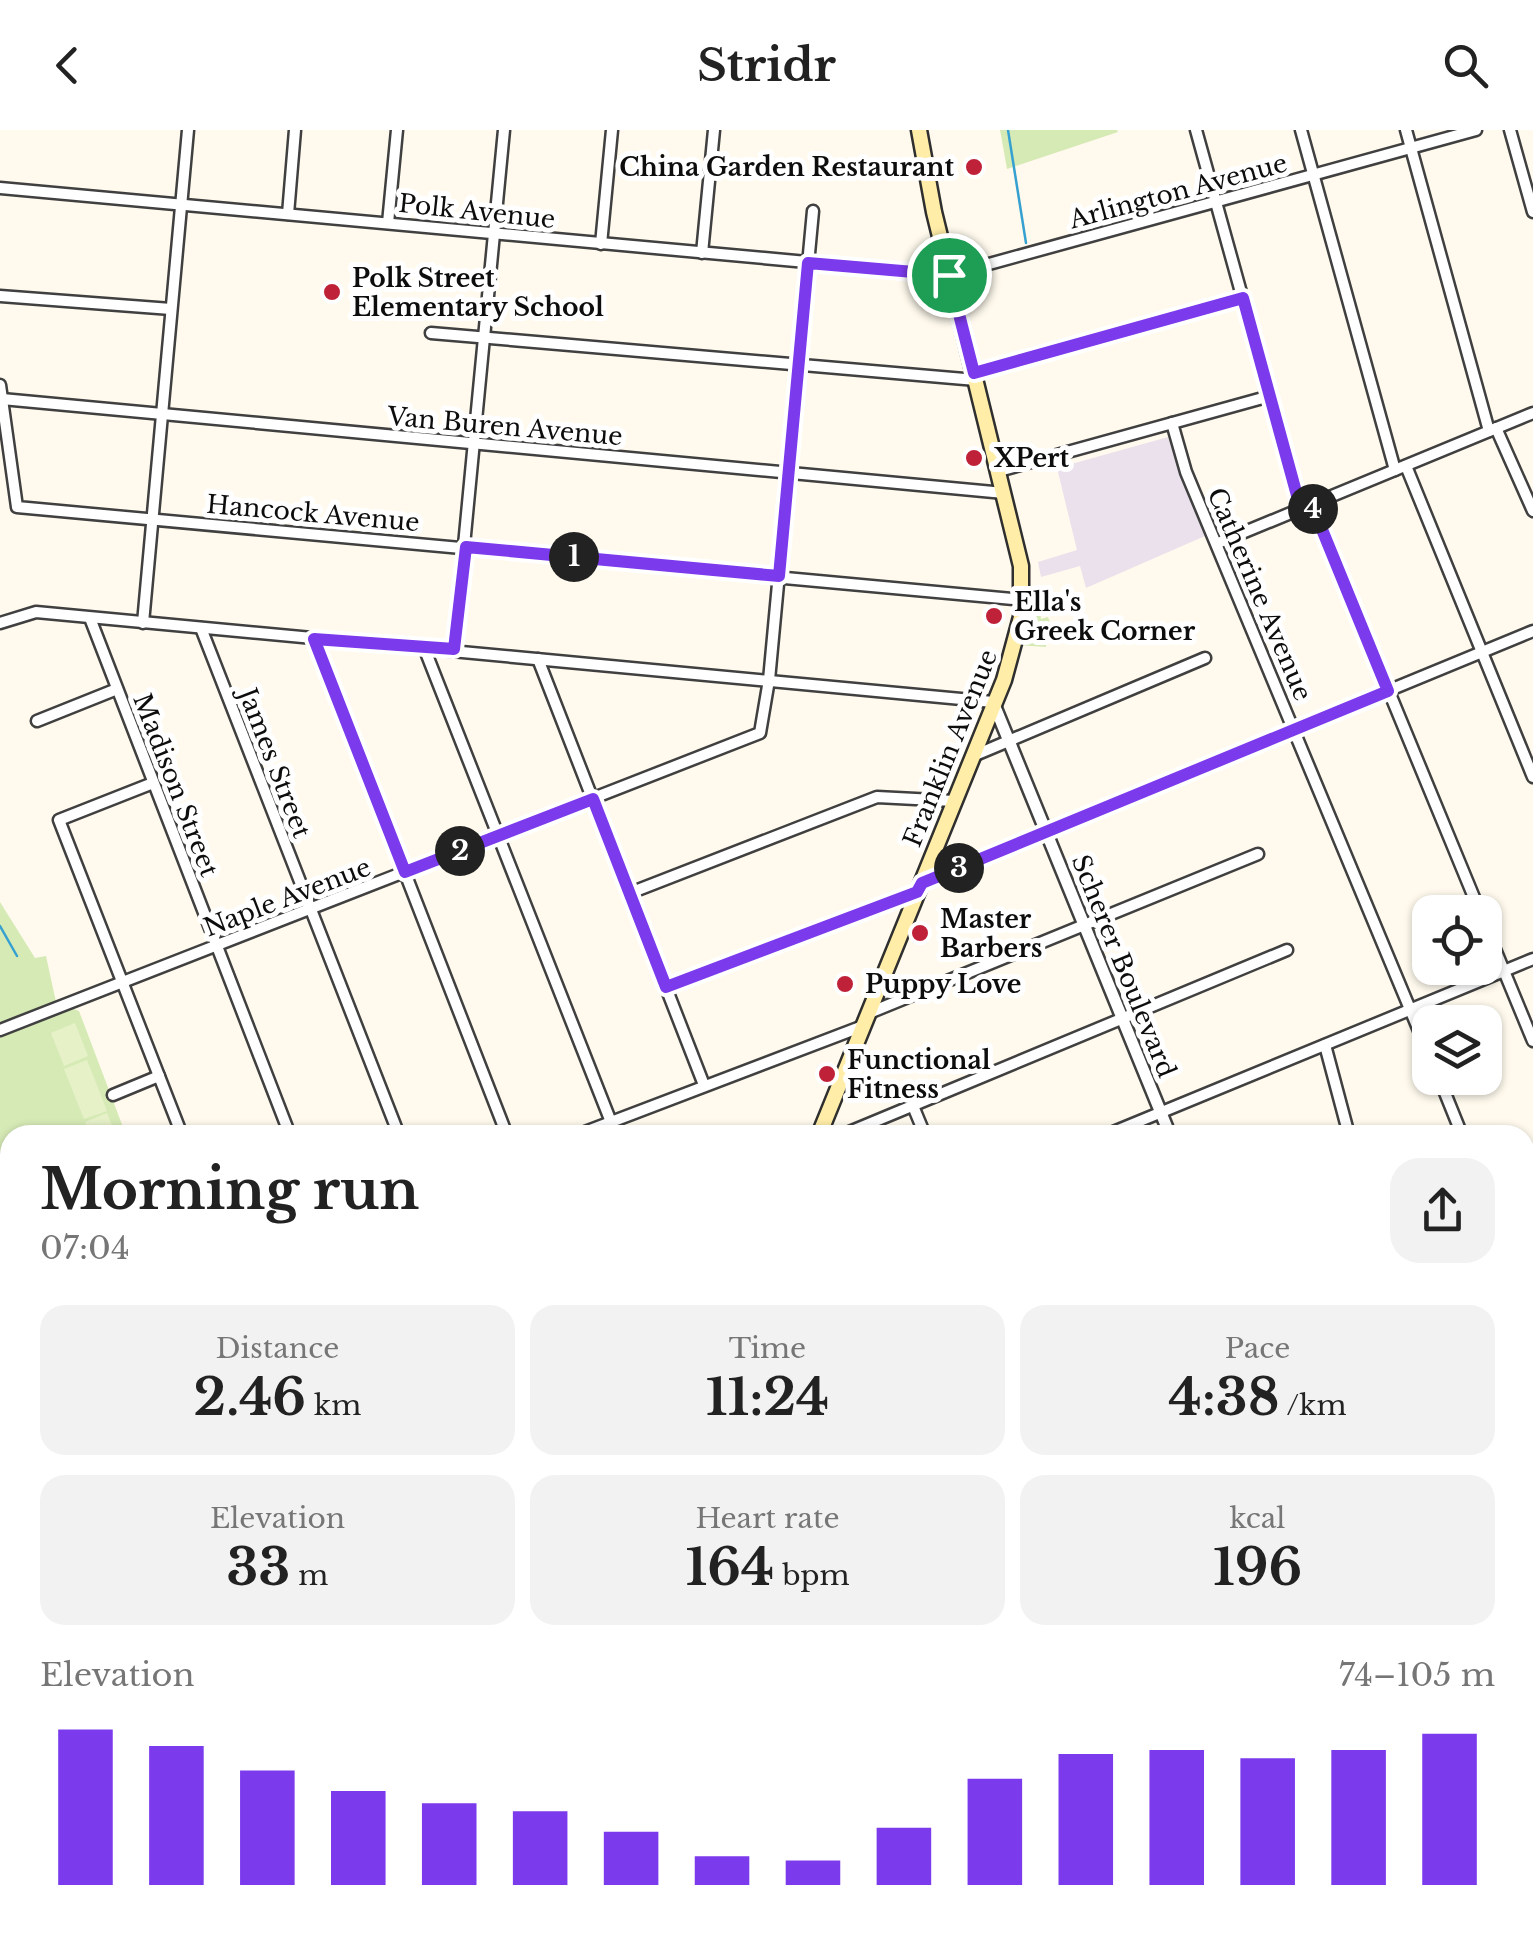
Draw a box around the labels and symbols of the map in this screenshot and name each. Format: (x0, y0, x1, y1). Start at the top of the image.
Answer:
street label: Arlington Avenue (1065, 147, 1291, 236)
place label: China Garden Restaurant (619, 152, 954, 183)
marker: China Garden Restaurant (963, 156, 985, 178)
street label: Polk Avenue (397, 188, 557, 235)
pin (907, 233, 992, 318)
place label: Polk Street Elementary School (352, 263, 604, 323)
marker: Polk Street Elementary School (321, 281, 343, 303)
street label: Van Buren Avenue (385, 401, 624, 452)
place label: XPert (993, 443, 1070, 474)
marker: XPert (963, 447, 985, 469)
street label: Catherine Avenue (1201, 483, 1318, 705)
pin: 4 (1288, 484, 1338, 534)
street label: Hancock Avenue (205, 489, 421, 538)
pin: 1 (549, 532, 599, 582)
place label: Ella's Greek Corner (1014, 587, 1196, 647)
marker: Ella's Greek Corner (983, 605, 1005, 627)
street label: Franklin Avenue (897, 645, 1004, 851)
street label: James Street (231, 681, 317, 843)
street label: Madison Street (126, 689, 225, 882)
pin: 2 (435, 826, 485, 876)
pin: 3 (934, 843, 984, 893)
street label: Scherer Boulevard (1065, 850, 1182, 1082)
street label: Naple Avenue (199, 851, 375, 944)
place label: Master Barbers (940, 904, 1042, 964)
marker: Master Barbers (909, 922, 931, 944)
place label: Puppy Love (865, 969, 1021, 1000)
marker: Puppy Love (834, 973, 856, 995)
place label: Functional Fitness (847, 1045, 991, 1105)
marker: Functional Fitness (816, 1063, 838, 1085)

